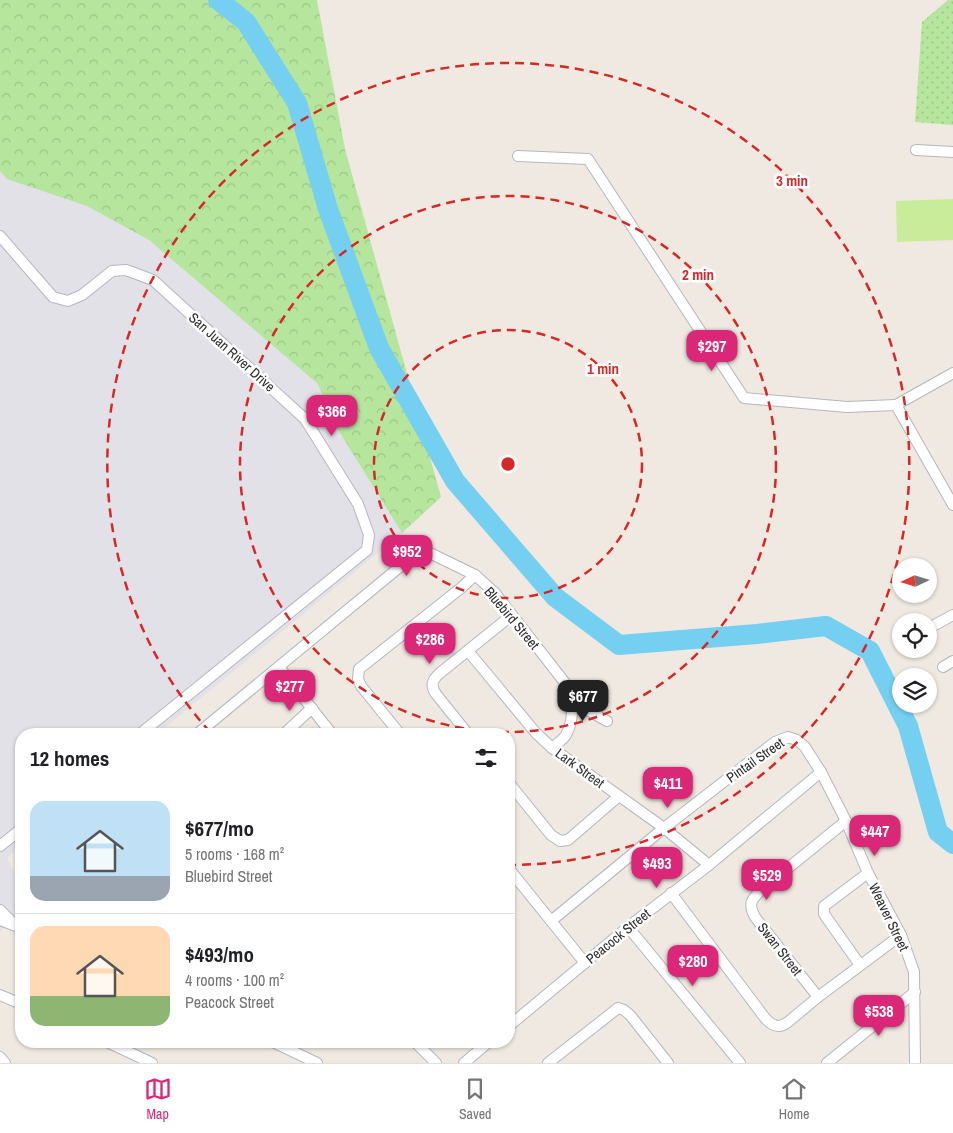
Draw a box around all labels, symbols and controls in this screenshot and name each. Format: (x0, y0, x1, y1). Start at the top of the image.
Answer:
text: 3 min (776, 170, 808, 191)
text: 2 min (682, 264, 714, 285)
street label: San Juan River Drive (185, 309, 279, 395)
pin: $297 (682, 330, 742, 372)
text: $297 (697, 335, 727, 357)
text: 1 min (587, 358, 619, 379)
pin: $366 (302, 394, 362, 437)
text: $366 (317, 400, 347, 422)
centre of rings (499, 455, 517, 473)
pin: $952 (377, 534, 437, 577)
text: $952 (392, 540, 422, 562)
north arrow (892, 558, 938, 602)
map controls (892, 558, 937, 713)
street label: Bluebird Street (480, 583, 544, 653)
button: locate (892, 613, 937, 658)
pin: $286 (400, 622, 460, 665)
text: $286 (415, 628, 445, 650)
button: layers (892, 668, 937, 713)
pin: $277 (260, 670, 320, 712)
text: $277 (275, 675, 305, 697)
pin: $677 (553, 680, 613, 722)
text: $677 (568, 685, 598, 707)
street label: Pintail Street (723, 734, 787, 786)
text: 12 homes (30, 744, 109, 773)
icon: filters (472, 744, 500, 772)
street label: Lark Street (552, 744, 608, 792)
pin: $411 (638, 766, 698, 809)
text: $411 (654, 772, 682, 794)
text: $677/mo (185, 814, 254, 843)
pin: $447 (845, 814, 905, 857)
text: $447 (860, 820, 890, 842)
icon: home (70, 821, 130, 881)
text: 5 rooms · 168 m² (185, 843, 284, 865)
pin: $493 (627, 846, 687, 889)
text: $493 (642, 852, 672, 874)
pin: $529 (737, 858, 797, 901)
text: $529 (752, 864, 782, 886)
text: Bluebird Street (185, 865, 273, 887)
street label: Weaver Street (865, 880, 913, 954)
street label: Peacock Street (582, 905, 654, 967)
street label: Swan Street (754, 919, 806, 979)
text: $493/mo (185, 940, 254, 969)
pin: $280 (663, 944, 723, 987)
icon: home (70, 946, 130, 1006)
text: $280 (678, 950, 708, 972)
text: 4 rooms · 100 m² (185, 969, 284, 991)
text: Peacock Street (185, 991, 274, 1013)
pin: $538 (849, 994, 909, 1037)
text: $538 (864, 1000, 894, 1022)
tab: Map (144, 1075, 172, 1123)
tab: Saved (459, 1075, 491, 1123)
tab: Home (779, 1075, 809, 1123)

